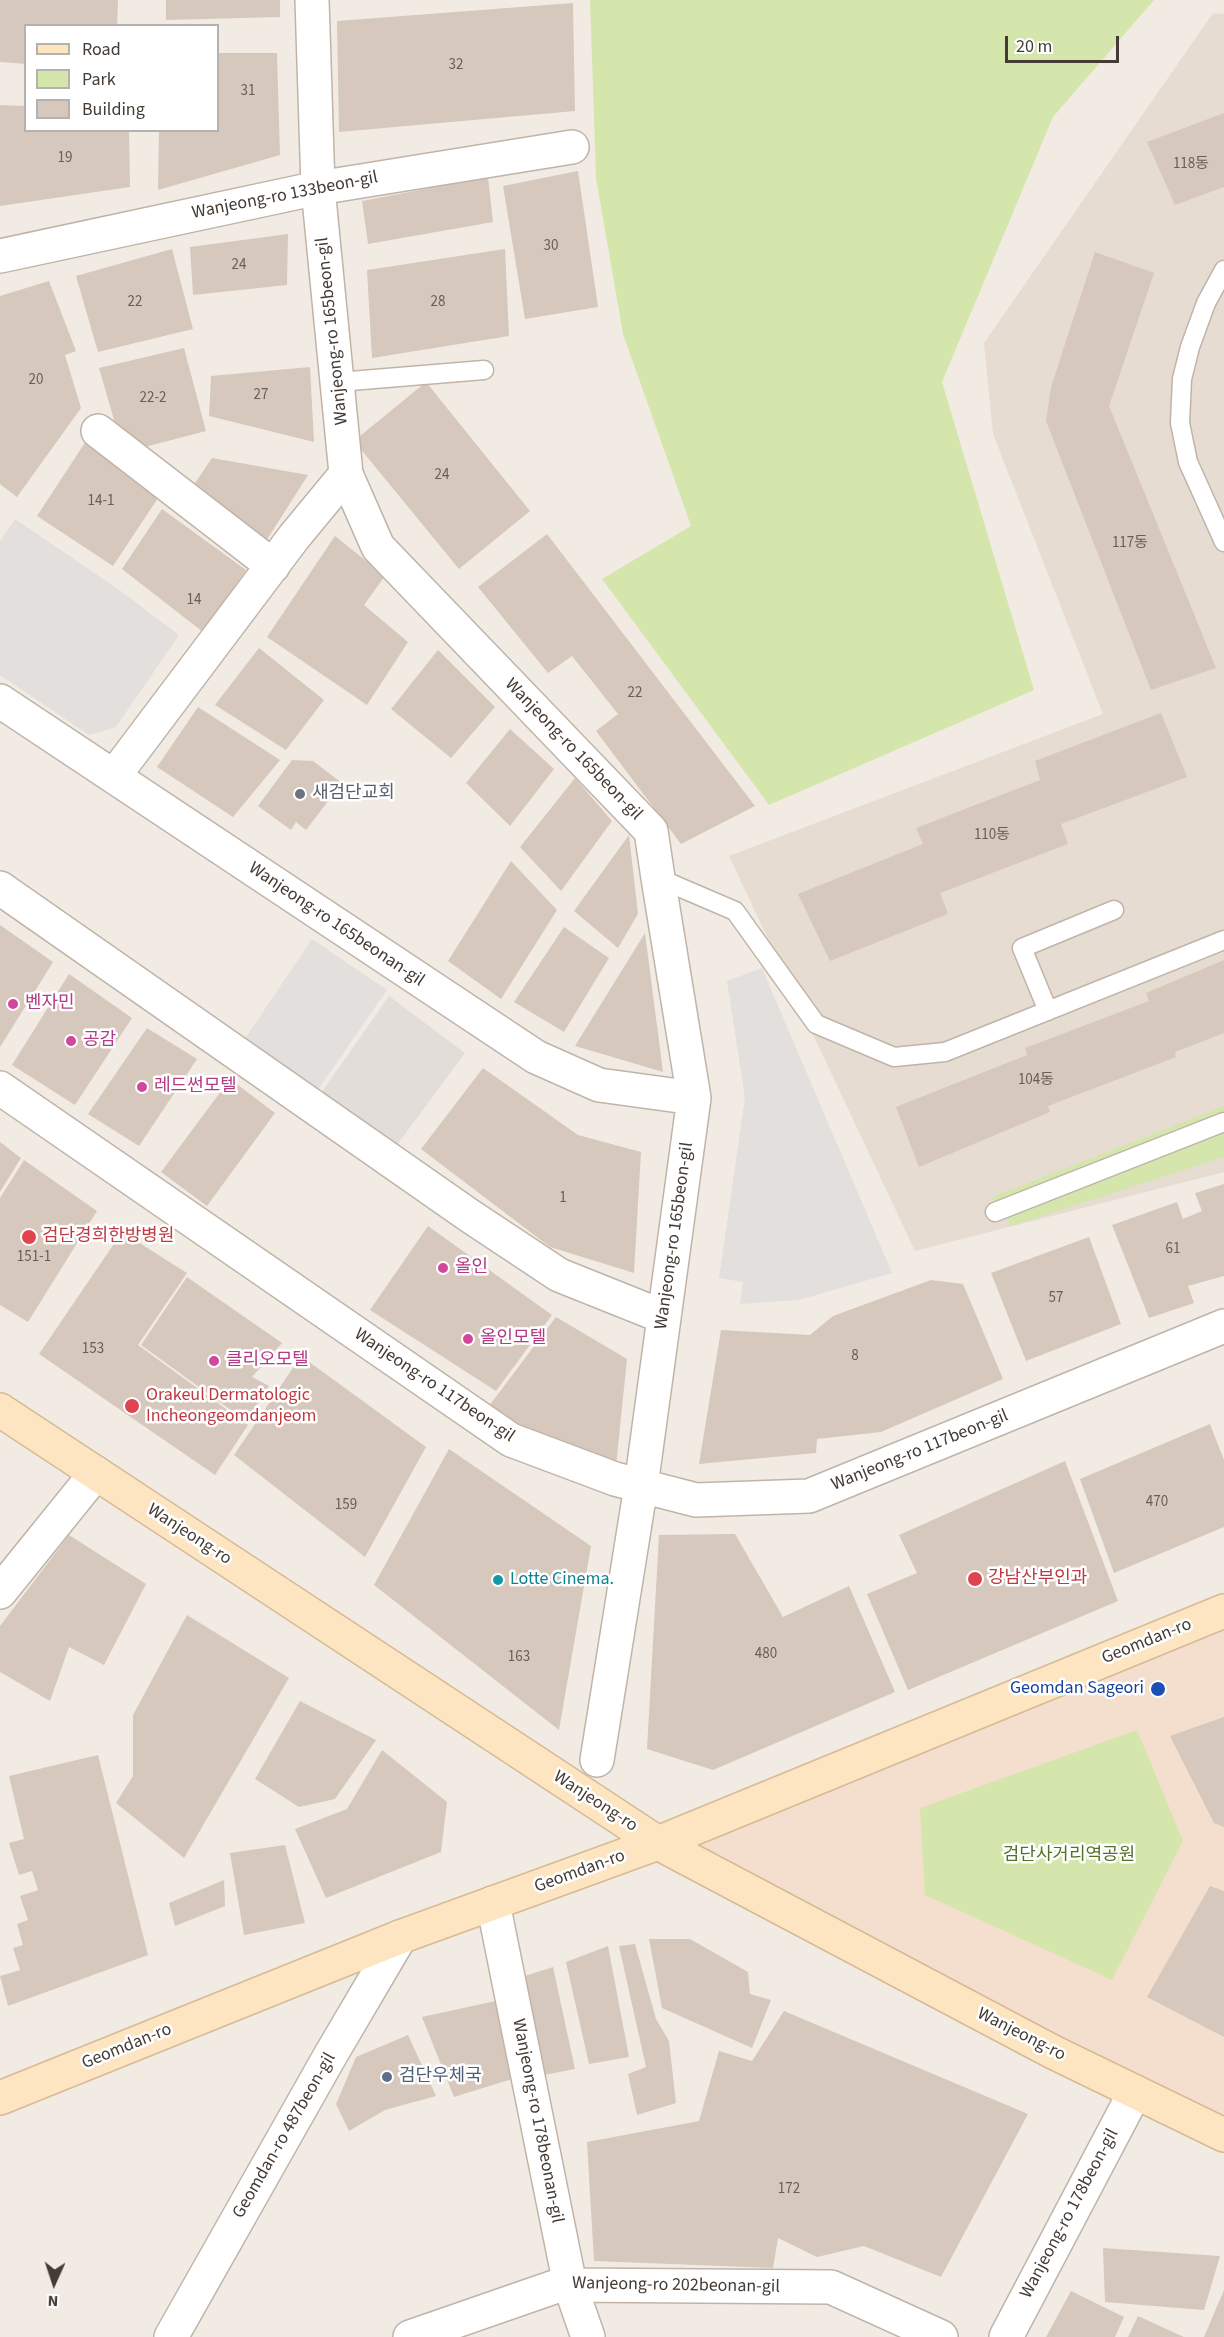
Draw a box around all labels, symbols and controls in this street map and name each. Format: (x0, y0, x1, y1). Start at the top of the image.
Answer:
legend (24, 24, 219, 132)
scale bar (1008, 24, 1122, 62)
text: 20 m (1016, 34, 1052, 59)
text: Road (82, 37, 121, 62)
house number: 32 (449, 57, 463, 75)
text: Park (82, 67, 116, 92)
house number: 31 (241, 83, 255, 101)
text: Building (82, 97, 145, 122)
house number: 19 (58, 150, 72, 168)
house number: 118동 (1173, 156, 1209, 174)
street label: Wanjeong-ro 133beon-gil (190, 167, 380, 225)
street label: Wanjeong-ro 165beon-gil (312, 236, 354, 426)
house number: 30 (544, 238, 558, 256)
house number: 24 (232, 257, 246, 275)
house number: 22 (128, 294, 142, 312)
house number: 28 (431, 294, 445, 312)
house number: 20 (29, 372, 43, 390)
house number: 27 (254, 387, 268, 405)
house number: 22-2 (139, 390, 167, 408)
house number: 24 (435, 467, 449, 485)
house number: 14-1 (87, 493, 115, 511)
house number: 117동 (1112, 535, 1148, 553)
house number: 14 (187, 592, 201, 610)
street label: Wanjeong-ro 165beon-gil (500, 675, 646, 825)
house number: 22 (628, 685, 642, 703)
place label: 새검단교회 (312, 783, 395, 805)
marker: 새검단교회 (293, 787, 307, 801)
house number: 110동 (974, 827, 1010, 845)
street label: Wanjeong-ro 165beonan-gil (244, 858, 428, 992)
place label: 벤자민 (25, 993, 75, 1015)
marker: 벤자민 (6, 997, 20, 1011)
place label: 공감 (83, 1030, 116, 1052)
marker: 공감 (64, 1034, 78, 1048)
house number: 104동 (1018, 1072, 1054, 1090)
place label: 레드썬모텔 (154, 1076, 237, 1098)
marker: 레드썬모텔 (135, 1080, 149, 1094)
street label: Wanjeong-ro 165beon-gil (651, 1141, 699, 1331)
house number: 1 (559, 1190, 567, 1208)
place label: 검단경희한방병원 (42, 1226, 174, 1248)
marker: 검단경희한방병원 (20, 1228, 38, 1246)
house number: 61 (1166, 1241, 1180, 1259)
house number: 151-1 (17, 1249, 51, 1267)
place label: 올인 (455, 1257, 488, 1279)
marker: 올인 (436, 1261, 450, 1275)
house number: 57 (1049, 1290, 1063, 1308)
street label: Wanjeong-ro 117beon-gil (350, 1324, 518, 1448)
place label: 올인모텔 (480, 1328, 546, 1350)
marker: 올인모텔 (461, 1332, 475, 1346)
house number: 153 (82, 1341, 104, 1359)
house number: 8 (851, 1348, 859, 1366)
place label: 클리오모텔 (226, 1350, 309, 1372)
marker: 클리오모텔 (207, 1354, 221, 1368)
place label: Orakeul Dermatologic Incheongeomdanjeom (146, 1385, 317, 1428)
marker: Orakeul Dermatologic Incheongeomdanjeom (123, 1397, 141, 1415)
street label: Wanjeong-ro 117beon-gil (828, 1406, 1012, 1496)
house number: 470 (1146, 1494, 1168, 1512)
house number: 159 (335, 1497, 357, 1515)
street label: Wanjeong-ro (143, 1500, 235, 1570)
place label: 강남산부인과 (988, 1568, 1087, 1590)
place label: Lotte Cinema. (510, 1569, 614, 1591)
marker: 강남산부인과 (966, 1570, 984, 1588)
marker: Lotte Cinema. (491, 1573, 505, 1587)
street label: Geomdan-ro (1099, 1614, 1195, 1670)
house number: 480 (755, 1646, 777, 1664)
house number: 163 (508, 1649, 530, 1667)
place label: Geomdan Sageori (1010, 1678, 1144, 1700)
marker: Geomdan Sageori (1149, 1680, 1167, 1698)
street label: Wanjeong-ro (549, 1767, 641, 1837)
park label: 검단사거리역공원 (1003, 1845, 1135, 1867)
street label: Geomdan-ro (532, 1846, 628, 1898)
street label: Wanjeong-ro (973, 2004, 1069, 2066)
street label: Wanjeong-ro 178beonan-gil (507, 2017, 567, 2225)
street label: Geomdan-ro (79, 2019, 175, 2075)
street label: Geomdan-ro 487beon-gil (229, 2049, 341, 2223)
place label: 검단우체국 (399, 2066, 482, 2088)
marker: 검단우체국 (380, 2070, 394, 2084)
street label: Wanjeong-ro 178beon-gil (1016, 2126, 1124, 2302)
house number: 172 (778, 2181, 800, 2199)
north arrow (24, 2253, 84, 2313)
street label: Wanjeong-ro 202beonan-gil (572, 2273, 780, 2299)
text: N (47, 2290, 59, 2312)

